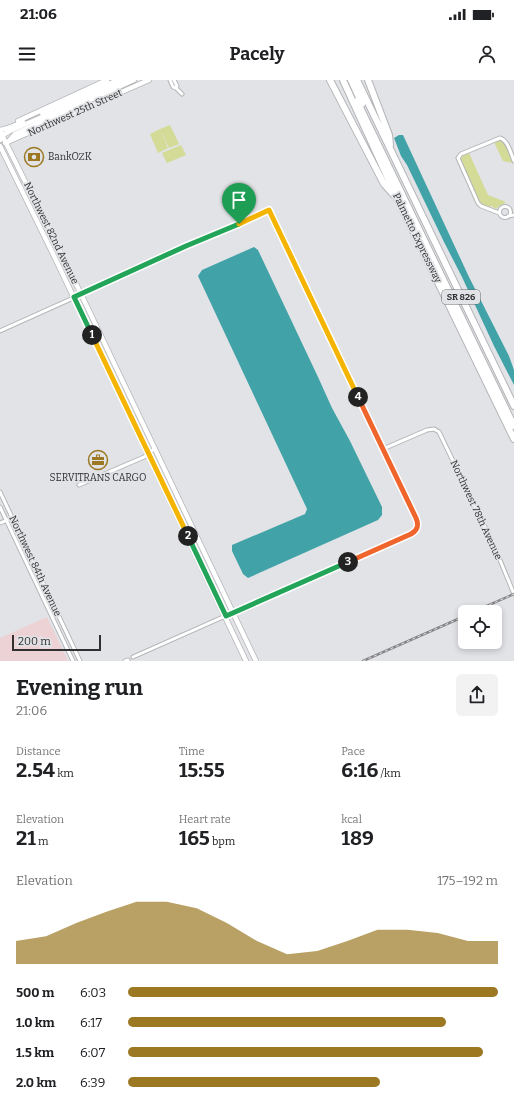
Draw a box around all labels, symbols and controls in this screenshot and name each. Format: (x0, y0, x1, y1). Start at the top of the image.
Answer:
text: 21:06 (20, 5, 57, 23)
icon: menu (16, 43, 38, 65)
text: Pacely (230, 43, 284, 65)
icon: person (476, 43, 498, 65)
street label: Northwest 25th Street (26, 87, 124, 139)
bank icon: BankOZK (23, 146, 45, 168)
place label: BankOZK (48, 151, 92, 163)
street label: Northwest 82nd Avenue (21, 180, 81, 286)
pin (222, 183, 256, 224)
icon: arrive (228, 189, 250, 211)
street label: Palmetto Expressway (390, 191, 444, 286)
road number: SR 826 (442, 290, 480, 304)
pin: 1 (82, 325, 102, 345)
text: 1 (90, 328, 94, 341)
pin: 4 (348, 387, 368, 407)
text: 4 (355, 390, 361, 403)
office icon: SERVITRANS CARGO (87, 449, 109, 471)
street label: Northwest 78th Avenue (448, 458, 504, 562)
place label: SERVITRANS CARGO (50, 472, 146, 484)
street label: Northwest 84th Avenue (6, 514, 64, 618)
pin: 2 (178, 526, 198, 546)
text: 2 (185, 529, 191, 542)
pin: 3 (338, 552, 358, 572)
text: 3 (345, 555, 351, 568)
map controls (458, 605, 502, 649)
button: locate (458, 605, 502, 649)
scale bar (12, 633, 101, 652)
text: 200 m (18, 635, 51, 648)
text: Evening run (16, 674, 143, 701)
button: share (456, 674, 498, 716)
text: 21:06 (16, 703, 47, 718)
text: Distance (16, 745, 61, 758)
text: Time (179, 745, 205, 758)
text: Pace (341, 745, 365, 758)
text: 2.54 (16, 758, 55, 782)
text: 15:55 (179, 758, 225, 782)
text: 6:16 (341, 758, 378, 782)
text: km (55, 767, 74, 780)
text: /km (378, 767, 401, 780)
text: Elevation (16, 813, 64, 826)
text: Heart rate (179, 813, 231, 826)
text: kcal (341, 813, 362, 826)
text: 21 (16, 826, 36, 850)
text: 165 (179, 826, 210, 850)
text: 189 (341, 826, 374, 850)
text: m (36, 835, 49, 848)
text: bpm (210, 835, 235, 848)
text: Elevation (16, 873, 73, 888)
text: 175–192 m (437, 873, 498, 888)
text: 500 m (16, 985, 54, 1000)
text: 6:03 (80, 985, 106, 1000)
text: 1.0 km (16, 1015, 55, 1030)
text: 6:17 (80, 1015, 102, 1030)
text: 1.5 km (16, 1045, 54, 1060)
text: 6:07 (80, 1045, 105, 1060)
text: 2.0 km (16, 1075, 56, 1090)
text: 6:39 (80, 1075, 105, 1090)

